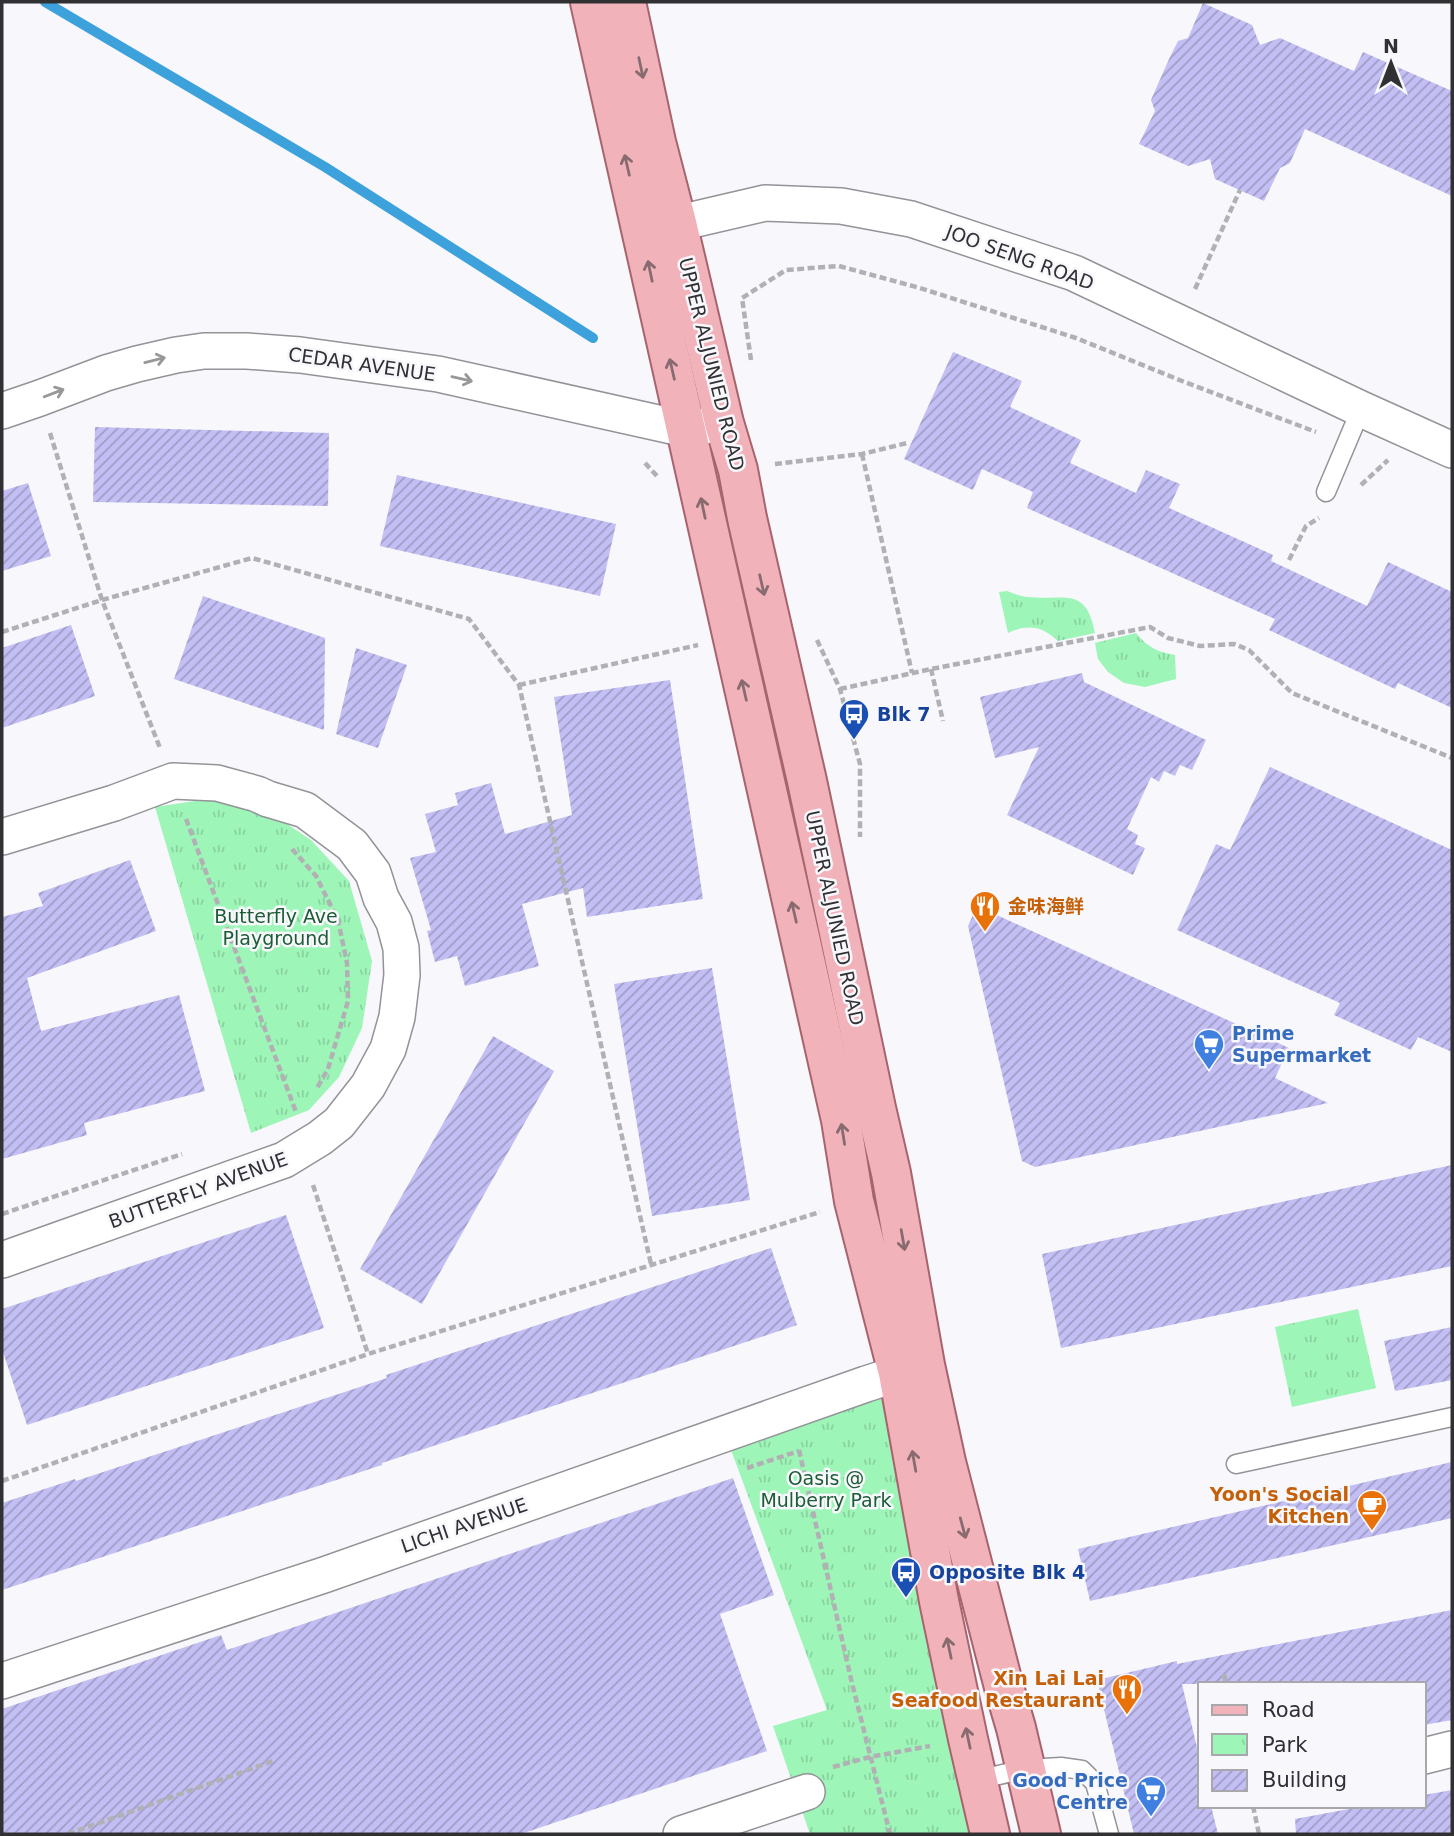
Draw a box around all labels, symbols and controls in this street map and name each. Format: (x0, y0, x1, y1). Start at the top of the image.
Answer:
north arrow (1356, 28, 1426, 98)
text: N (1383, 35, 1399, 57)
one-way arrow (634, 56, 648, 79)
one-way arrow (620, 154, 634, 177)
street label: JOO SENG ROAD (942, 220, 1097, 294)
street label: UPPER ALJUNIED ROAD (675, 255, 749, 473)
one-way arrow (643, 260, 657, 283)
street label: CEDAR AVENUE (287, 343, 437, 385)
one-way arrow (143, 353, 166, 366)
one-way arrow (665, 358, 678, 381)
one-way arrow (450, 373, 473, 387)
one-way arrow (43, 385, 65, 398)
one-way arrow (696, 497, 710, 520)
one-way arrow (756, 573, 769, 595)
one-way arrow (737, 679, 750, 702)
bus stop icon: Blk 7 (837, 697, 871, 741)
place label: Blk 7 (877, 703, 930, 725)
street label: UPPER ALJUNIED ROAD (801, 809, 869, 1027)
restaurant icon: 金味海鲜 (968, 889, 1002, 933)
place label: 金味海鲜 (1008, 895, 1084, 917)
one-way arrow (787, 901, 801, 924)
park label: Butterfly Ave Playground (214, 905, 338, 949)
place label: Prime Supermarket (1232, 1022, 1371, 1066)
supermarket icon: Prime Supermarket (1192, 1027, 1226, 1071)
one-way arrow (836, 1123, 849, 1146)
street label: BUTTERFLY AVENUE (106, 1147, 290, 1233)
one-way arrow (897, 1228, 910, 1251)
one-way arrow (907, 1450, 920, 1473)
park label: Oasis @ Mulberry Park (760, 1467, 892, 1511)
place label: Yoon's Social Kitchen (1209, 1483, 1349, 1527)
cafe icon: Yoon's Social Kitchen (1355, 1488, 1389, 1532)
street label: LICHI AVENUE (398, 1493, 530, 1557)
one-way arrow (957, 1516, 970, 1539)
bus stop icon: Opposite Blk 4 (889, 1555, 923, 1599)
place label: Opposite Blk 4 (929, 1561, 1085, 1583)
one-way arrow (942, 1637, 956, 1660)
place label: Xin Lai Lai Seafood Restaurant (891, 1667, 1104, 1711)
restaurant icon: Xin Lai Lai Seafood Restaurant (1110, 1672, 1144, 1716)
legend (1198, 1682, 1426, 1808)
text: Road (1262, 1698, 1315, 1722)
one-way arrow (960, 1727, 974, 1750)
text: Park (1262, 1733, 1308, 1757)
text: Building (1262, 1768, 1347, 1792)
place label: Good Price Centre (1012, 1769, 1128, 1813)
supermarket icon: Good Price Centre (1134, 1774, 1168, 1818)

